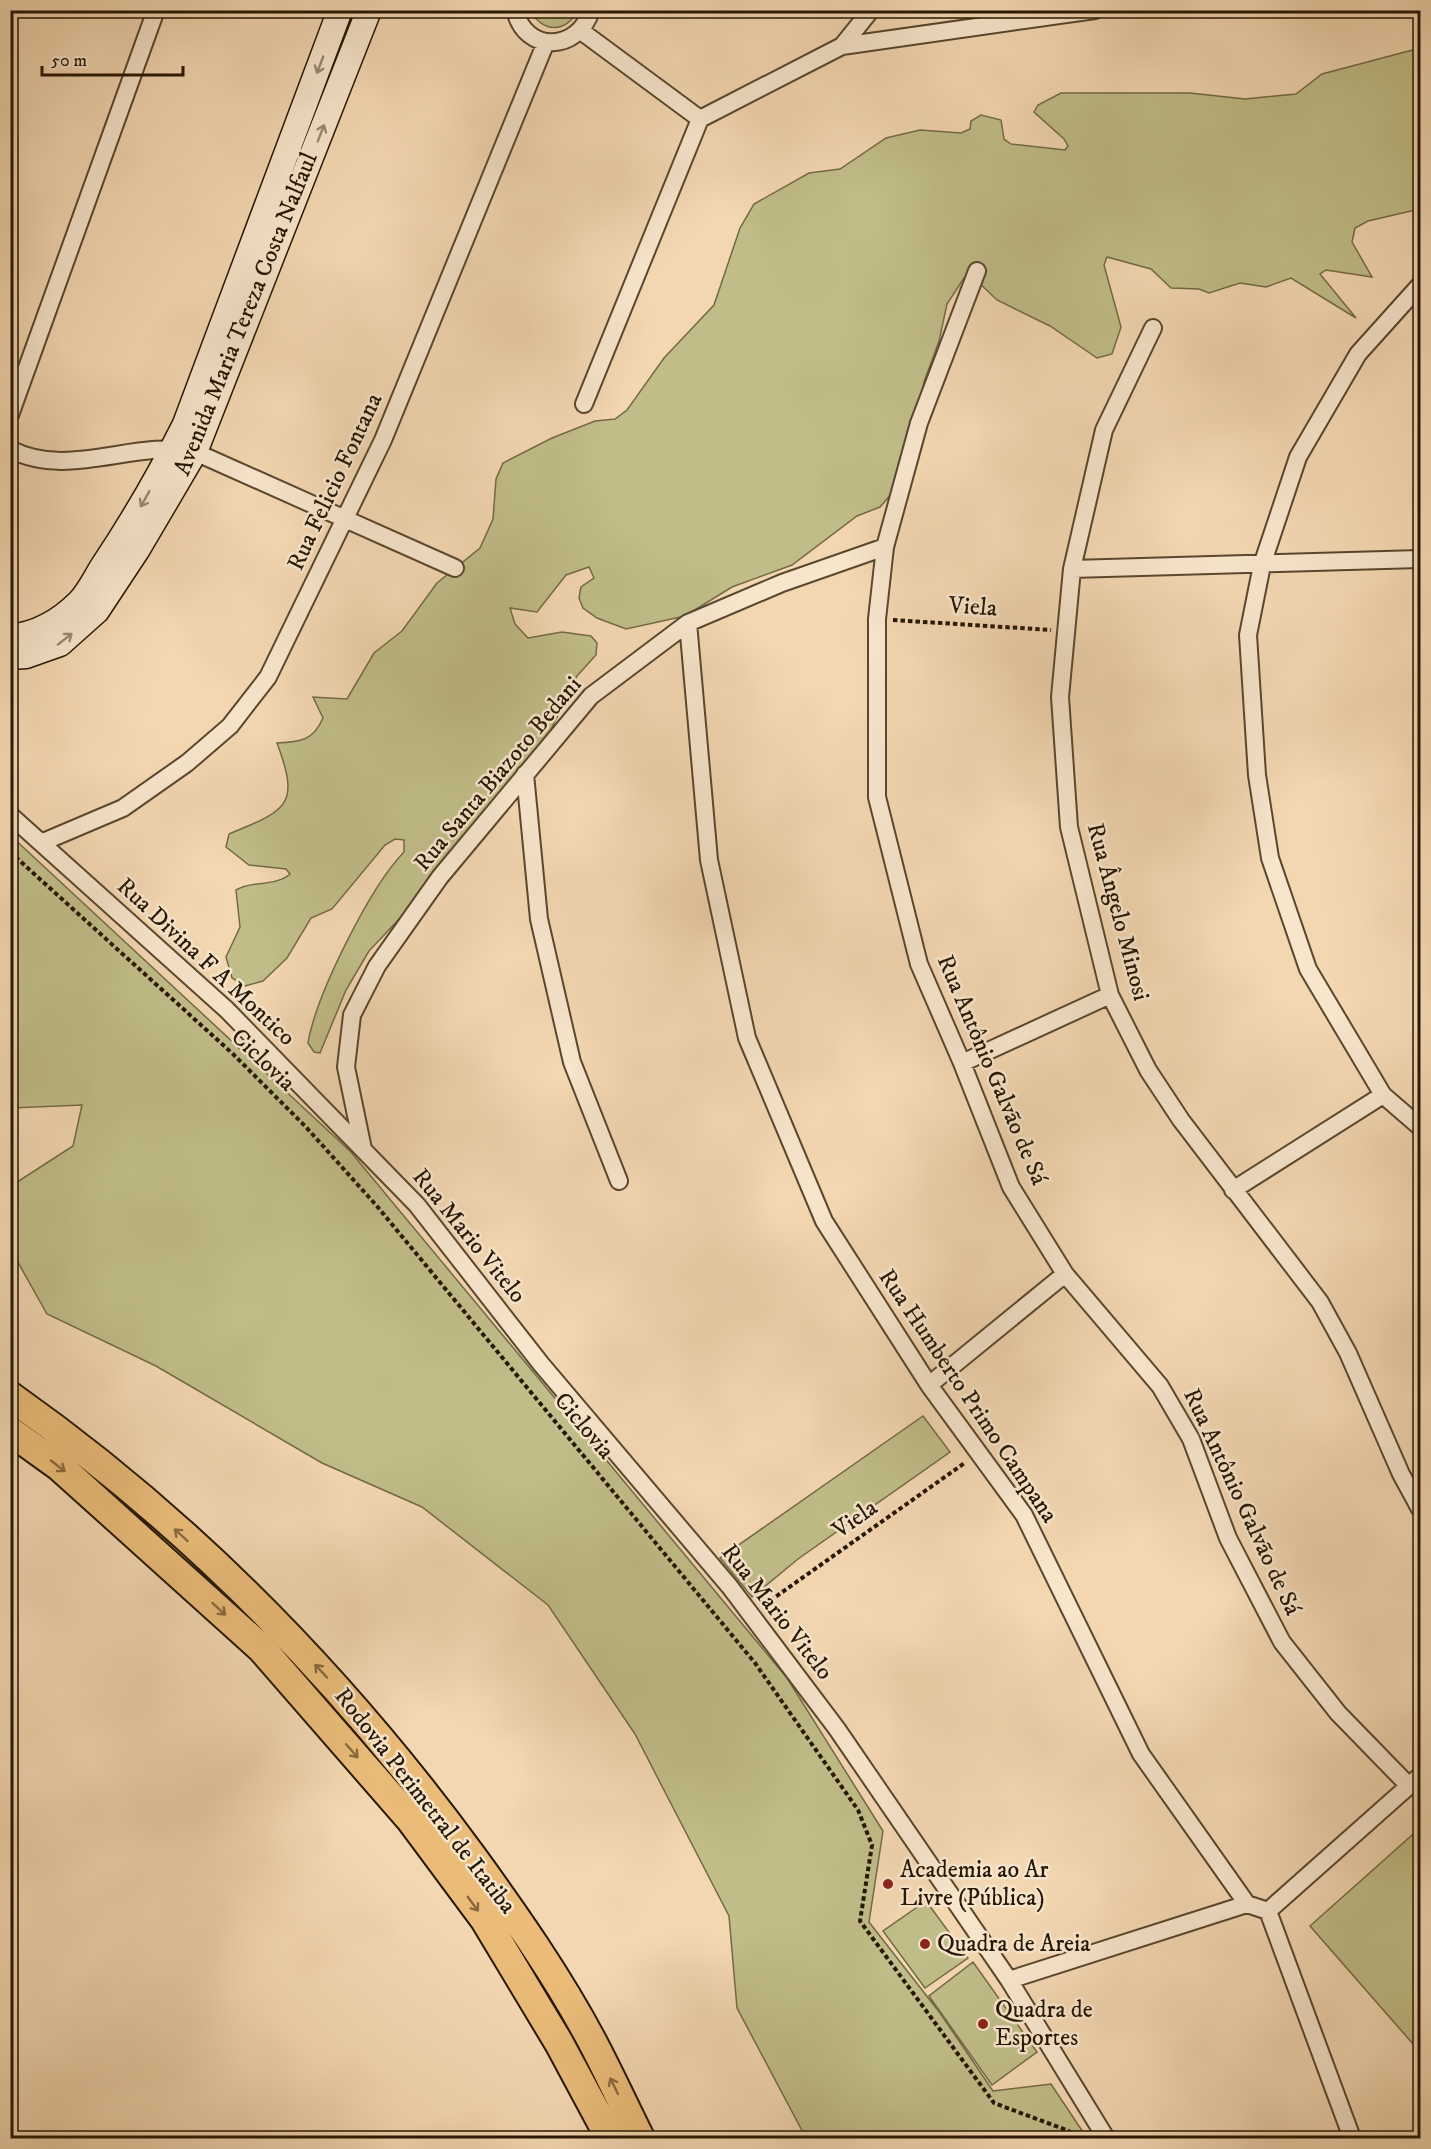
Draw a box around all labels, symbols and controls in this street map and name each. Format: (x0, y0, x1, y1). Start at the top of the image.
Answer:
scale bar (42, 39, 183, 77)
text: 50 m (51, 50, 87, 72)
one-way arrow (313, 55, 324, 74)
one-way arrow (316, 124, 327, 143)
street label: Avenida Maria Tereza Costa Nalfaul (167, 147, 325, 480)
street label: Rua Felicio Fontana (281, 388, 390, 575)
one-way arrow (138, 490, 150, 507)
street label: Viela (947, 590, 999, 624)
one-way arrow (57, 633, 73, 646)
street label: Rua Santa Biazoto Bedani (408, 670, 588, 878)
street label: Rua Ângelo Minosi (1080, 820, 1157, 1004)
street label: Rua Divina F A Montico (110, 871, 302, 1053)
street label: Rua Antônio Galvão de Sá (930, 950, 1054, 1190)
street label: Ciclovia (224, 1022, 302, 1098)
street label: Rua Mario Vitelo (406, 1163, 532, 1309)
street label: Rua Humberto Primo Campana (872, 1263, 1065, 1529)
street label: Rua Antônio Galvão de Sá (1176, 1384, 1308, 1621)
street label: Ciclovia (547, 1386, 621, 1466)
one-way arrow (49, 1460, 65, 1472)
street label: Viela (826, 1492, 884, 1546)
one-way arrow (174, 1528, 189, 1542)
street label: Rua Mario Vitelo (715, 1538, 839, 1686)
one-way arrow (211, 1602, 226, 1616)
one-way arrow (314, 1663, 328, 1678)
street label: Rodovia Perimetral de Itatiba (327, 1682, 523, 1921)
one-way arrow (345, 1743, 359, 1759)
place label: Academia ao Ar Livre (Pública) (900, 1855, 1049, 1913)
marker: Academia ao Ar Livre (Pública) (881, 1877, 895, 1891)
one-way arrow (467, 1896, 479, 1912)
place label: Quadra de Areia (937, 1929, 1091, 1959)
marker: Quadra de Areia (918, 1937, 932, 1951)
place label: Quadra de Esportes (995, 1995, 1093, 2053)
marker: Quadra de Esportes (976, 2017, 990, 2031)
one-way arrow (608, 2077, 620, 2095)

